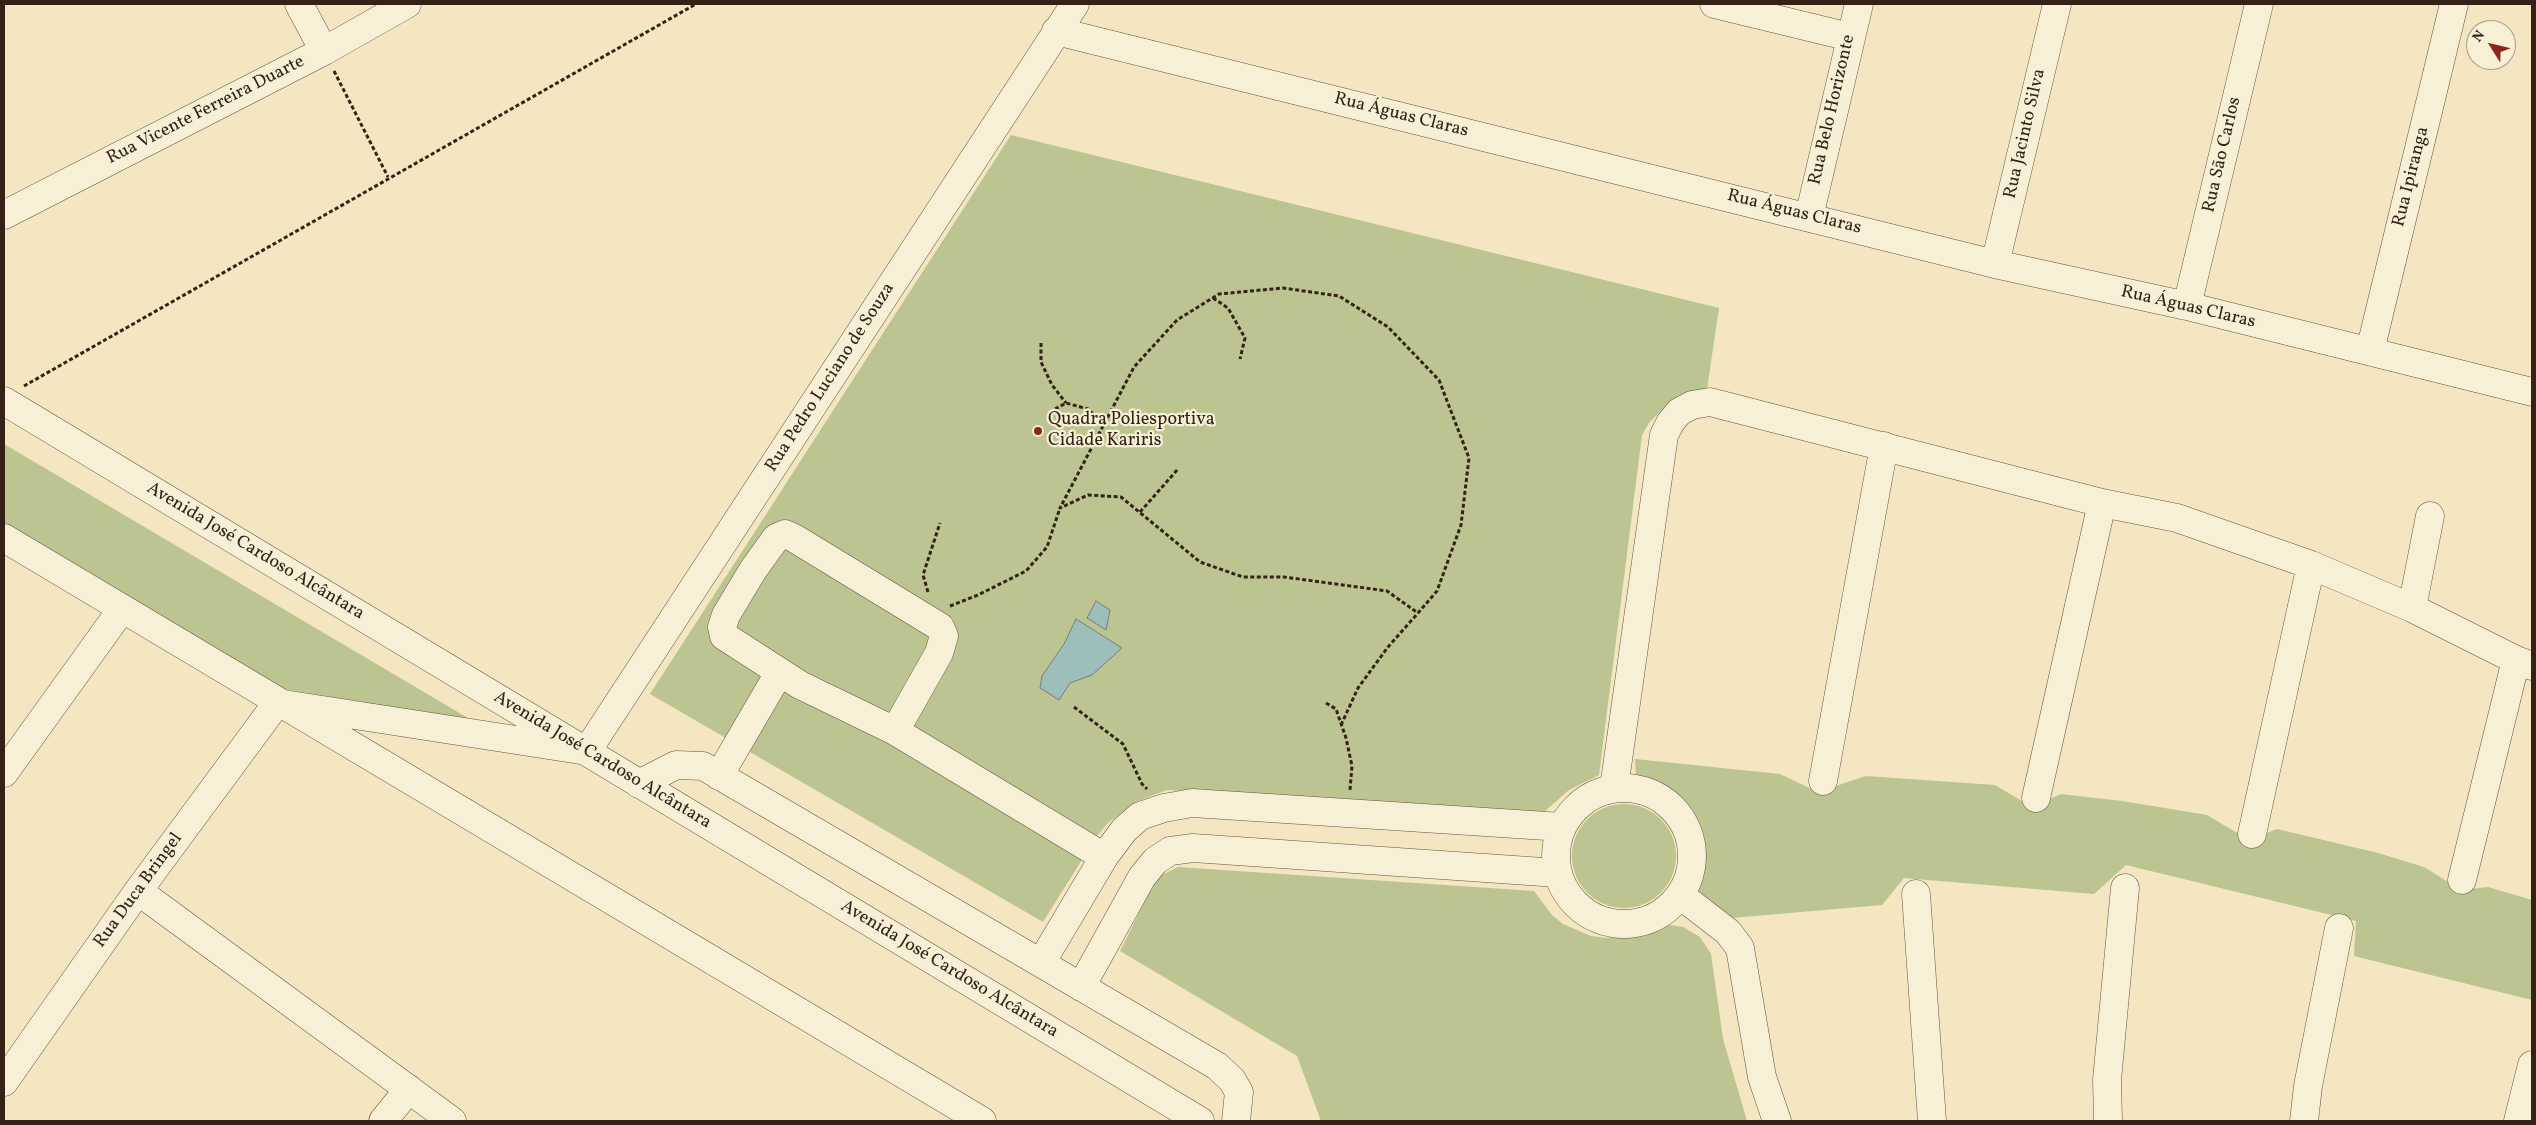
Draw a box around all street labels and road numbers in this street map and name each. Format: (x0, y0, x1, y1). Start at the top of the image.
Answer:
street label: Rua Belo Horizonte (1805, 33, 1861, 187)
street label: Rua Vicente Ferreira Duarte (104, 52, 308, 170)
street label: Rua Jacinto Silva (2001, 67, 2051, 201)
street label: Rua Águas Claras (1332, 89, 1470, 143)
street label: Rua São Carlos (2199, 95, 2247, 215)
street label: Rua Ipiranga (2389, 125, 2435, 229)
street label: Rua Águas Claras (1725, 186, 1863, 240)
street label: Rua Pedro Luciano de Souza (762, 279, 900, 477)
street label: Rua Águas Claras (2119, 282, 2257, 334)
street label: Avenida José Cardoso Alcântara (142, 478, 368, 626)
street label: Avenida José Cardoso Alcântara (489, 687, 715, 835)
street label: Rua Duca Bringel (90, 829, 188, 953)
street label: Avenida José Cardoso Alcântara (836, 896, 1062, 1044)

